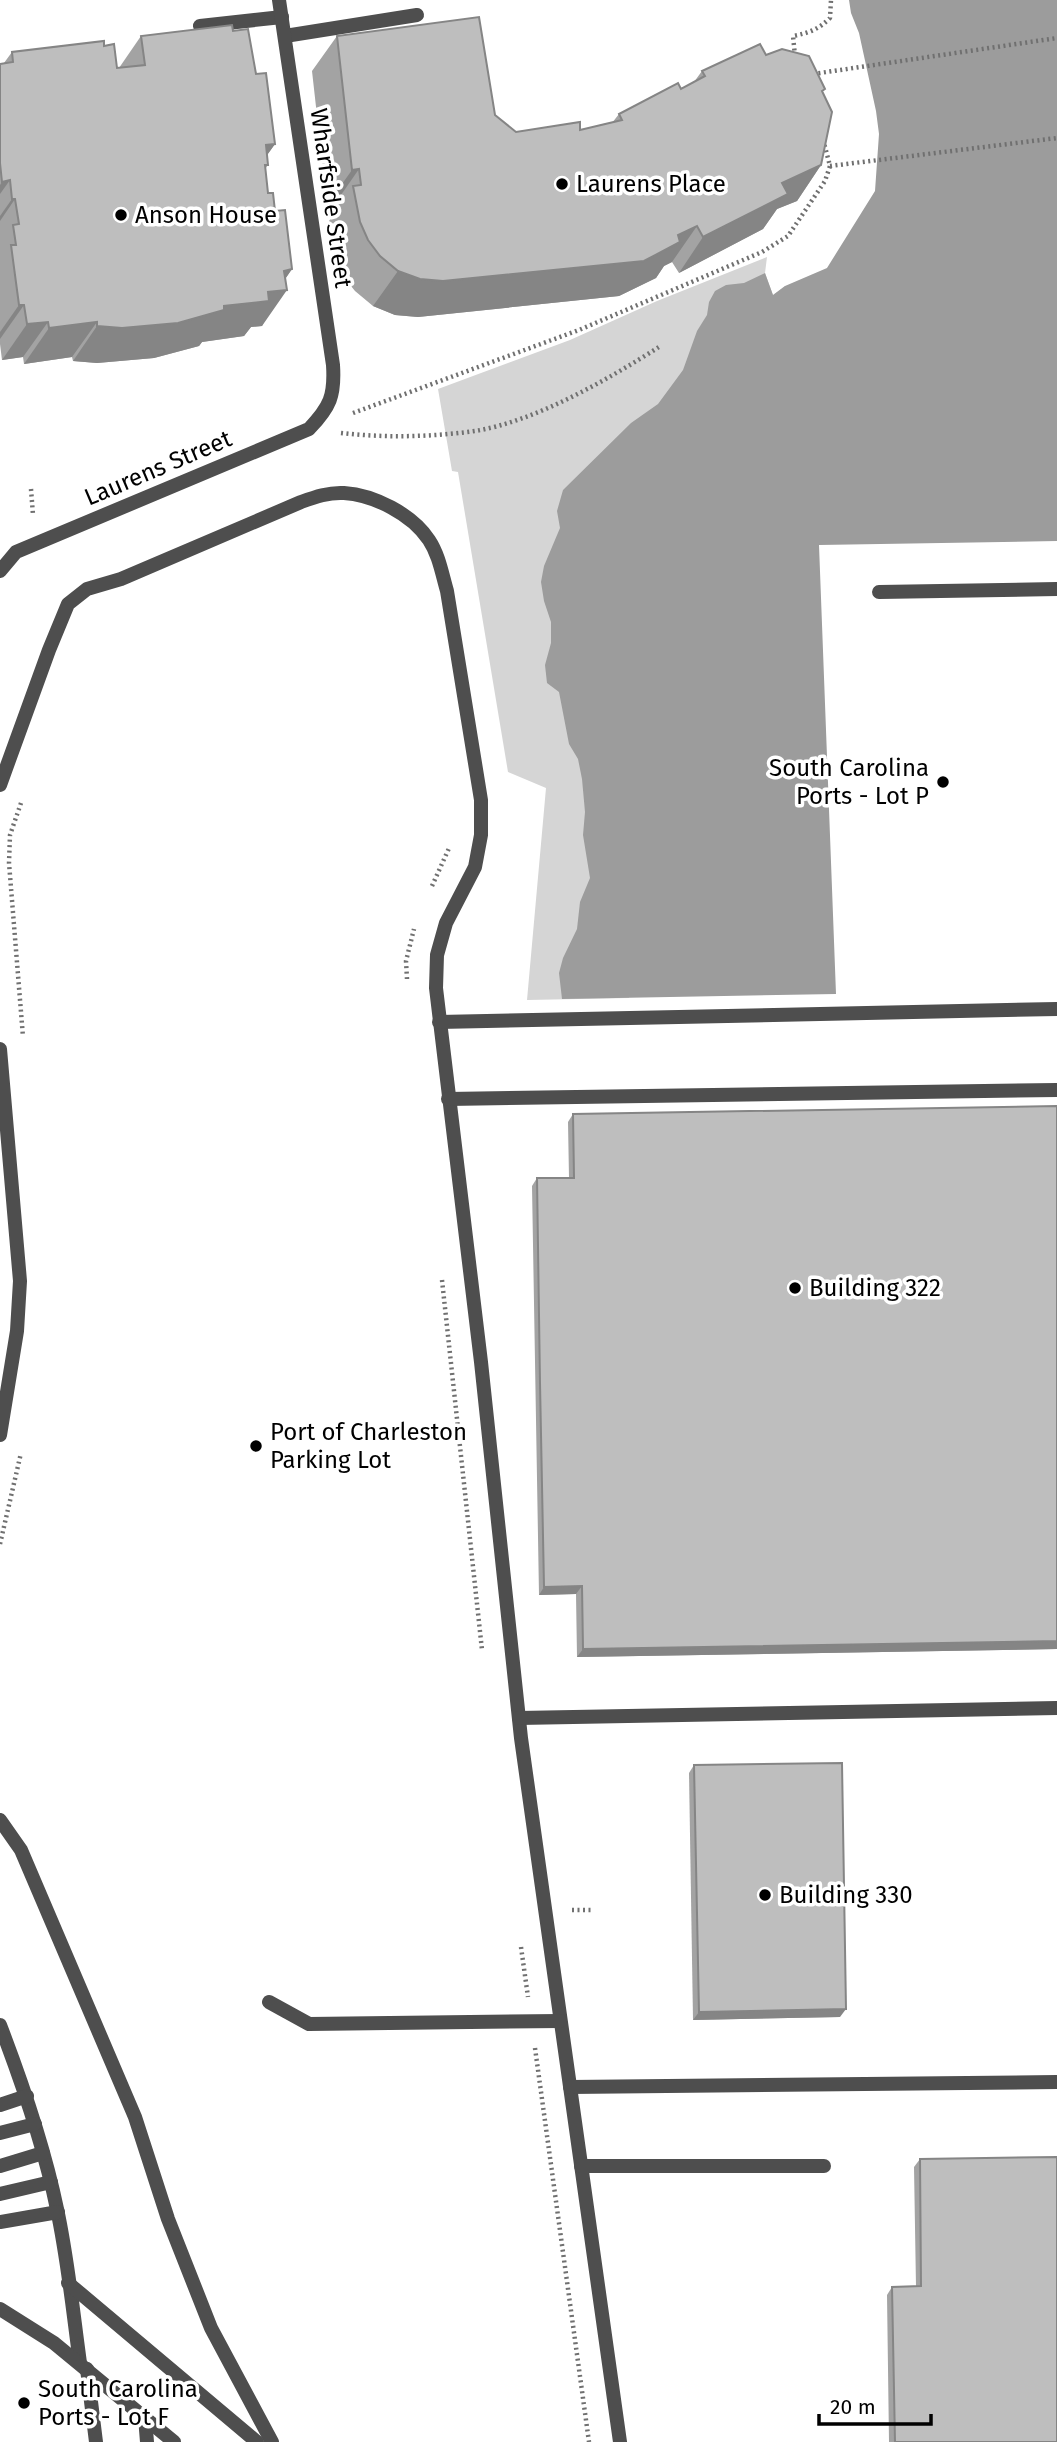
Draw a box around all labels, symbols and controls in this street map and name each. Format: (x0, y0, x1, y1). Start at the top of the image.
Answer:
street label: Wharfside Street (305, 106, 358, 290)
place label: Laurens Place (576, 170, 726, 198)
marker: Laurens Place (554, 176, 570, 192)
place label: Anson House (135, 201, 277, 229)
marker: Anson House (113, 207, 129, 223)
street label: Laurens Street (80, 424, 236, 512)
place label: South Carolina Ports - Lot P (769, 754, 929, 810)
marker: South Carolina Ports - Lot P (935, 774, 951, 790)
place label: Building 322 (809, 1274, 941, 1302)
marker: Building 322 (787, 1280, 803, 1296)
place label: Port of Charleston Parking Lot (270, 1418, 467, 1474)
marker: Port of Charleston Parking Lot (248, 1438, 264, 1454)
place label: Building 330 (779, 1881, 913, 1909)
marker: Building 330 (757, 1887, 773, 1903)
place label: South Carolina Ports - Lot F (38, 2375, 198, 2431)
scale bar (819, 2382, 931, 2426)
text: 20 m (830, 2394, 876, 2420)
marker: South Carolina Ports - Lot F (16, 2395, 32, 2411)

